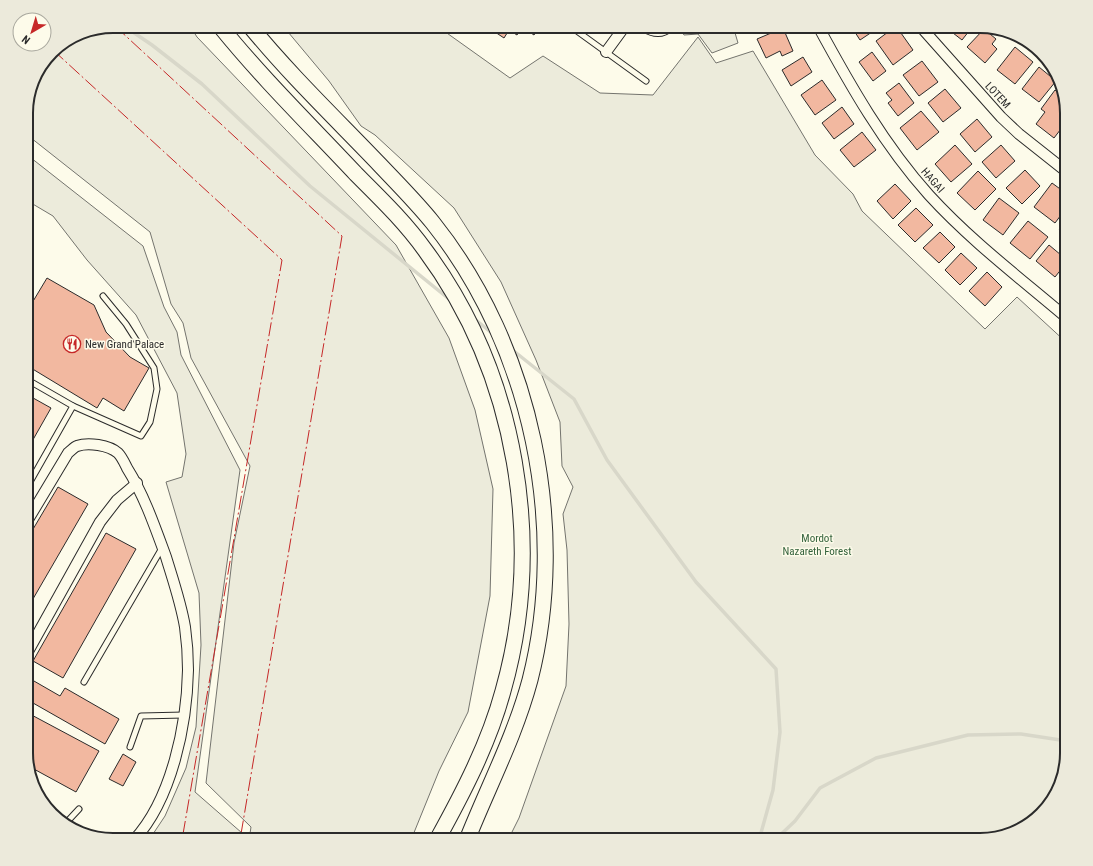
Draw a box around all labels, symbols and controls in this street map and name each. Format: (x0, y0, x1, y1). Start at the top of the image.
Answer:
north arrow (12, 12, 52, 52)
text: N (19, 32, 33, 47)
street label: LOTEM (982, 80, 1013, 111)
street label: HAGAI (918, 165, 947, 195)
restaurant icon: New Grand Palace (62, 334, 82, 354)
place label: New Grand Palace (85, 338, 164, 351)
park label: Mordot Nazareth Forest (782, 532, 852, 558)

